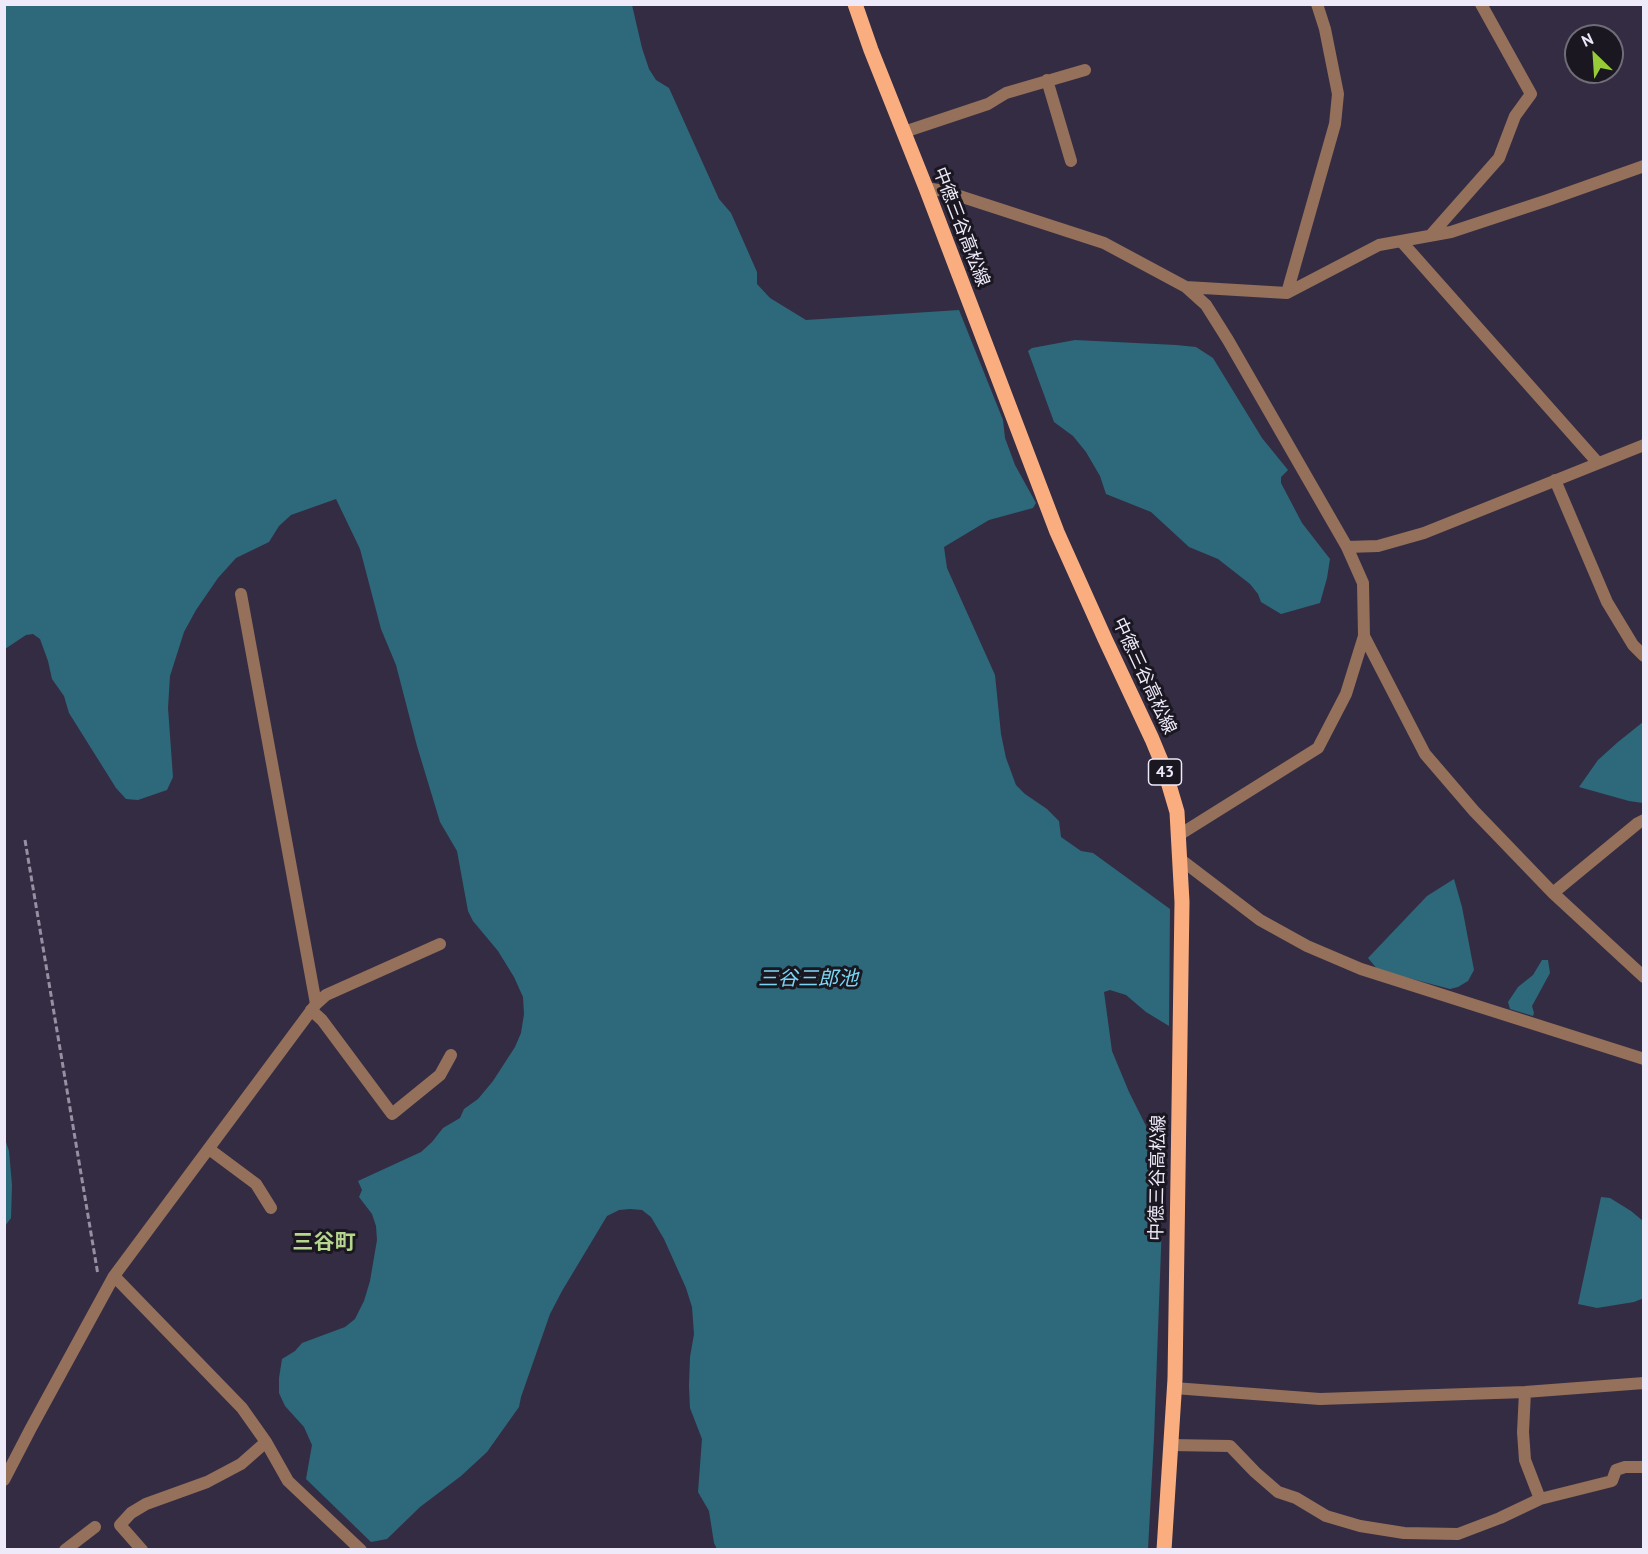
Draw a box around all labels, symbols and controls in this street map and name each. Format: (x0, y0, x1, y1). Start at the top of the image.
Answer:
north arrow (1564, 24, 1624, 84)
text: N (1578, 28, 1596, 51)
street label: 中徳三谷高松線 (928, 164, 994, 290)
street label: 中徳三谷高松線 (1108, 614, 1180, 738)
road number: 43 (1148, 759, 1182, 785)
water label: 三谷三郎池 (758, 967, 858, 991)
street label: 中徳三谷高松線 (1146, 1115, 1170, 1241)
district label: 三谷町 (293, 1230, 355, 1256)

